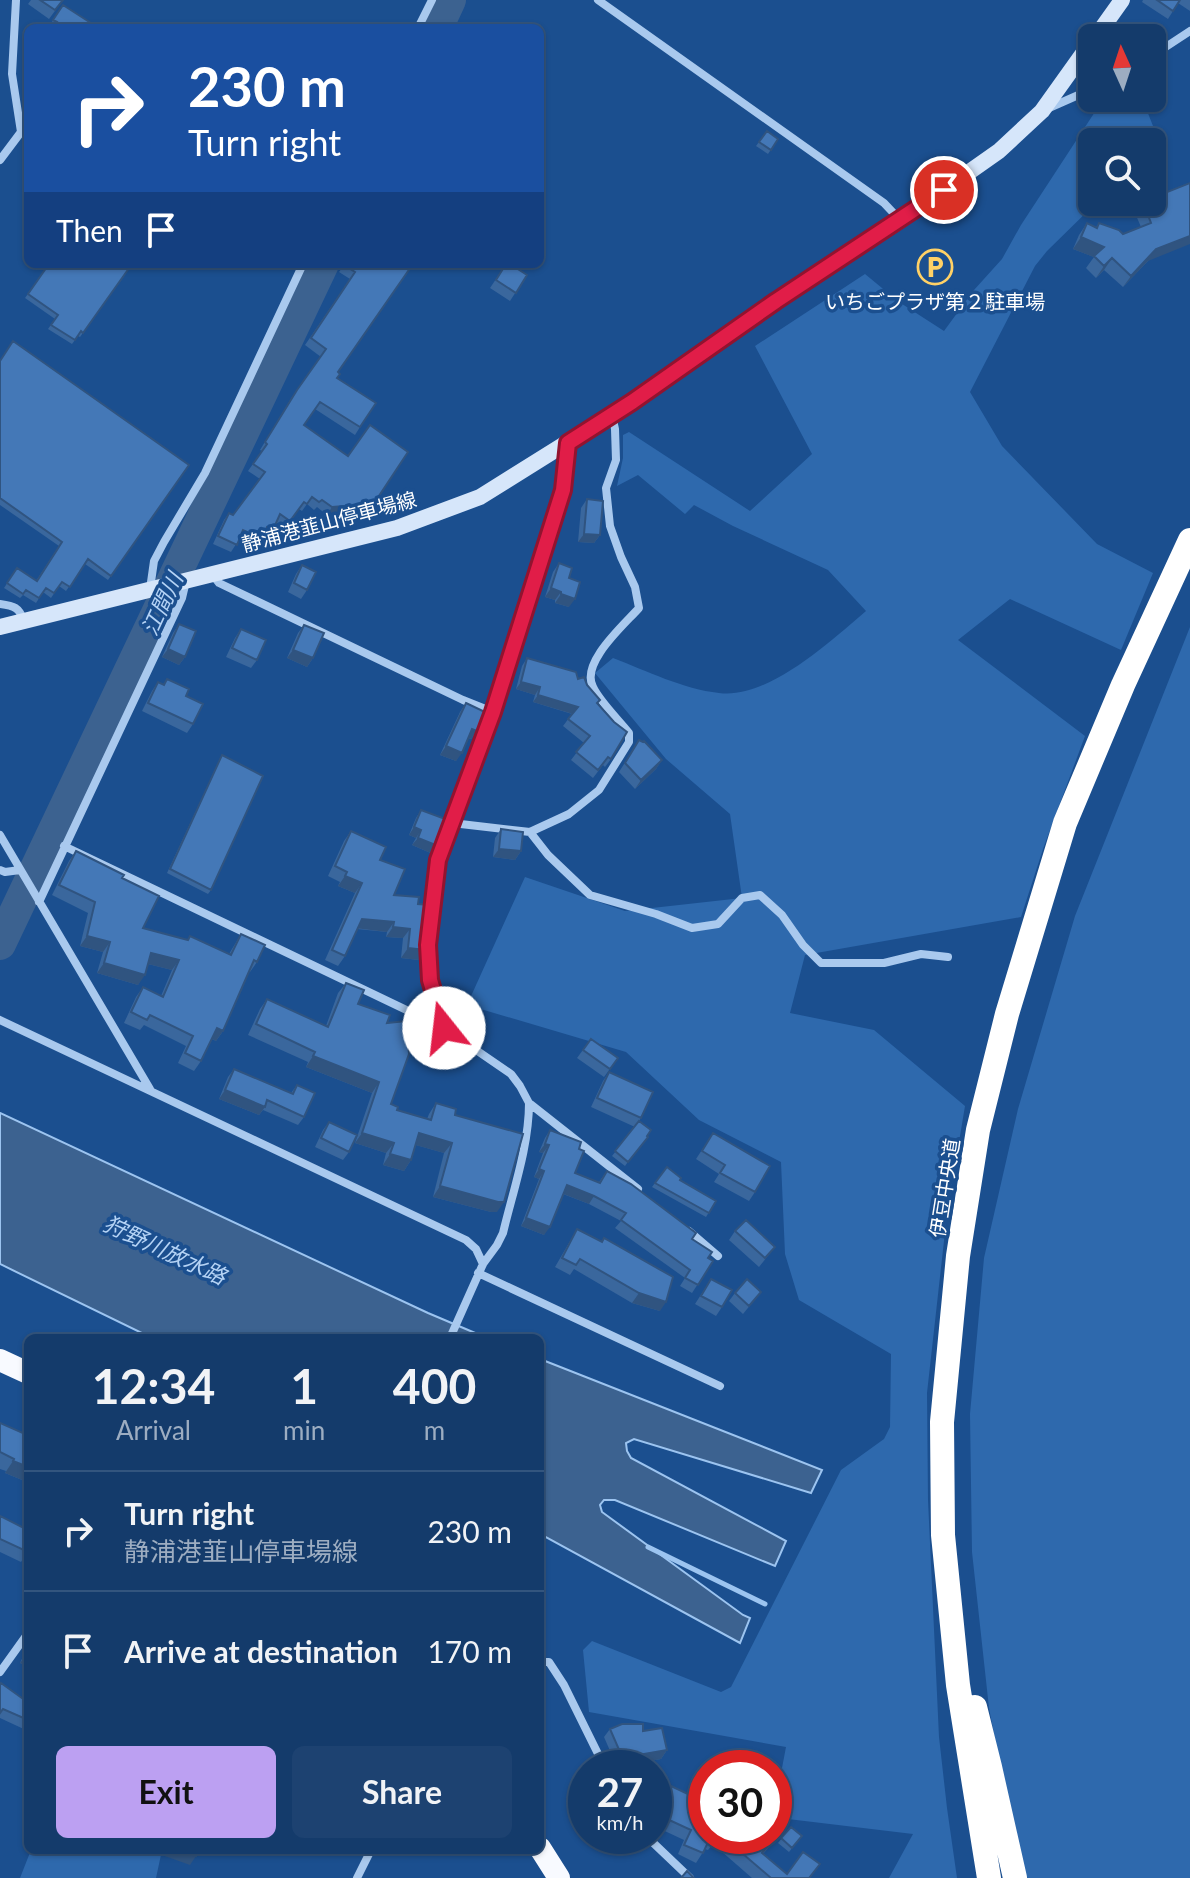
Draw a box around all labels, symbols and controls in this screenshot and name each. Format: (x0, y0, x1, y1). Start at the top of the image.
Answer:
north arrow (1078, 24, 1166, 112)
map controls (1078, 24, 1166, 216)
text: 230 m (188, 52, 346, 119)
icon: right (56, 56, 160, 160)
text: Turn right (188, 120, 341, 164)
button: search (1078, 128, 1166, 216)
pin (910, 156, 978, 224)
icon: arrive (922, 168, 966, 212)
icon: arrive (139, 208, 183, 252)
text: Then (56, 212, 123, 248)
parking icon: いちごプラザ第２駐車場 (916, 248, 954, 286)
place label: いちごプラザ第２駐車場 (825, 289, 1045, 313)
street label: 静浦港韮山停車場線 (239, 486, 419, 556)
water label: 江間川 (135, 566, 189, 639)
position arrow (402, 986, 486, 1070)
street label: 伊豆中央道 (924, 1137, 964, 1239)
water label: 狩野川放水路 (100, 1209, 233, 1291)
text: 12:34 (92, 1357, 215, 1414)
text: 1 (290, 1357, 318, 1414)
text: 400 (393, 1357, 476, 1414)
text: Arrival (116, 1414, 191, 1446)
text: min (283, 1414, 325, 1446)
text: m (424, 1414, 445, 1446)
text: Turn right (124, 1495, 254, 1531)
icon: right (56, 1509, 100, 1553)
text: 230 m (427, 1513, 512, 1549)
text: 静浦港韮山停車場線 (124, 1535, 358, 1567)
icon: arrive (56, 1629, 100, 1673)
text: Arrive at destination (124, 1633, 398, 1669)
text: 170 m (427, 1633, 512, 1669)
button: Exit (56, 1746, 276, 1838)
button: Share (292, 1746, 512, 1838)
speed limit sign: 30 (688, 1750, 792, 1854)
text: 27 (597, 1768, 643, 1816)
text: km/h (597, 1810, 643, 1834)

